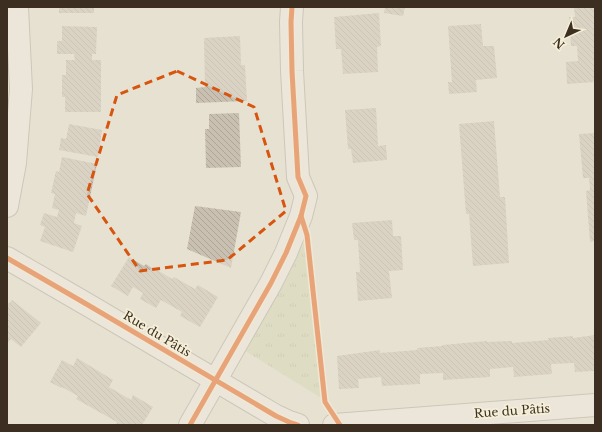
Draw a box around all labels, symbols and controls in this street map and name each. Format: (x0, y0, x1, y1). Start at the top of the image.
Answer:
north arrow (546, 16, 586, 56)
text: N (550, 34, 568, 52)
street label: Rue du Pâtis (121, 308, 194, 360)
street label: Rue du Pâtis (473, 400, 551, 421)

